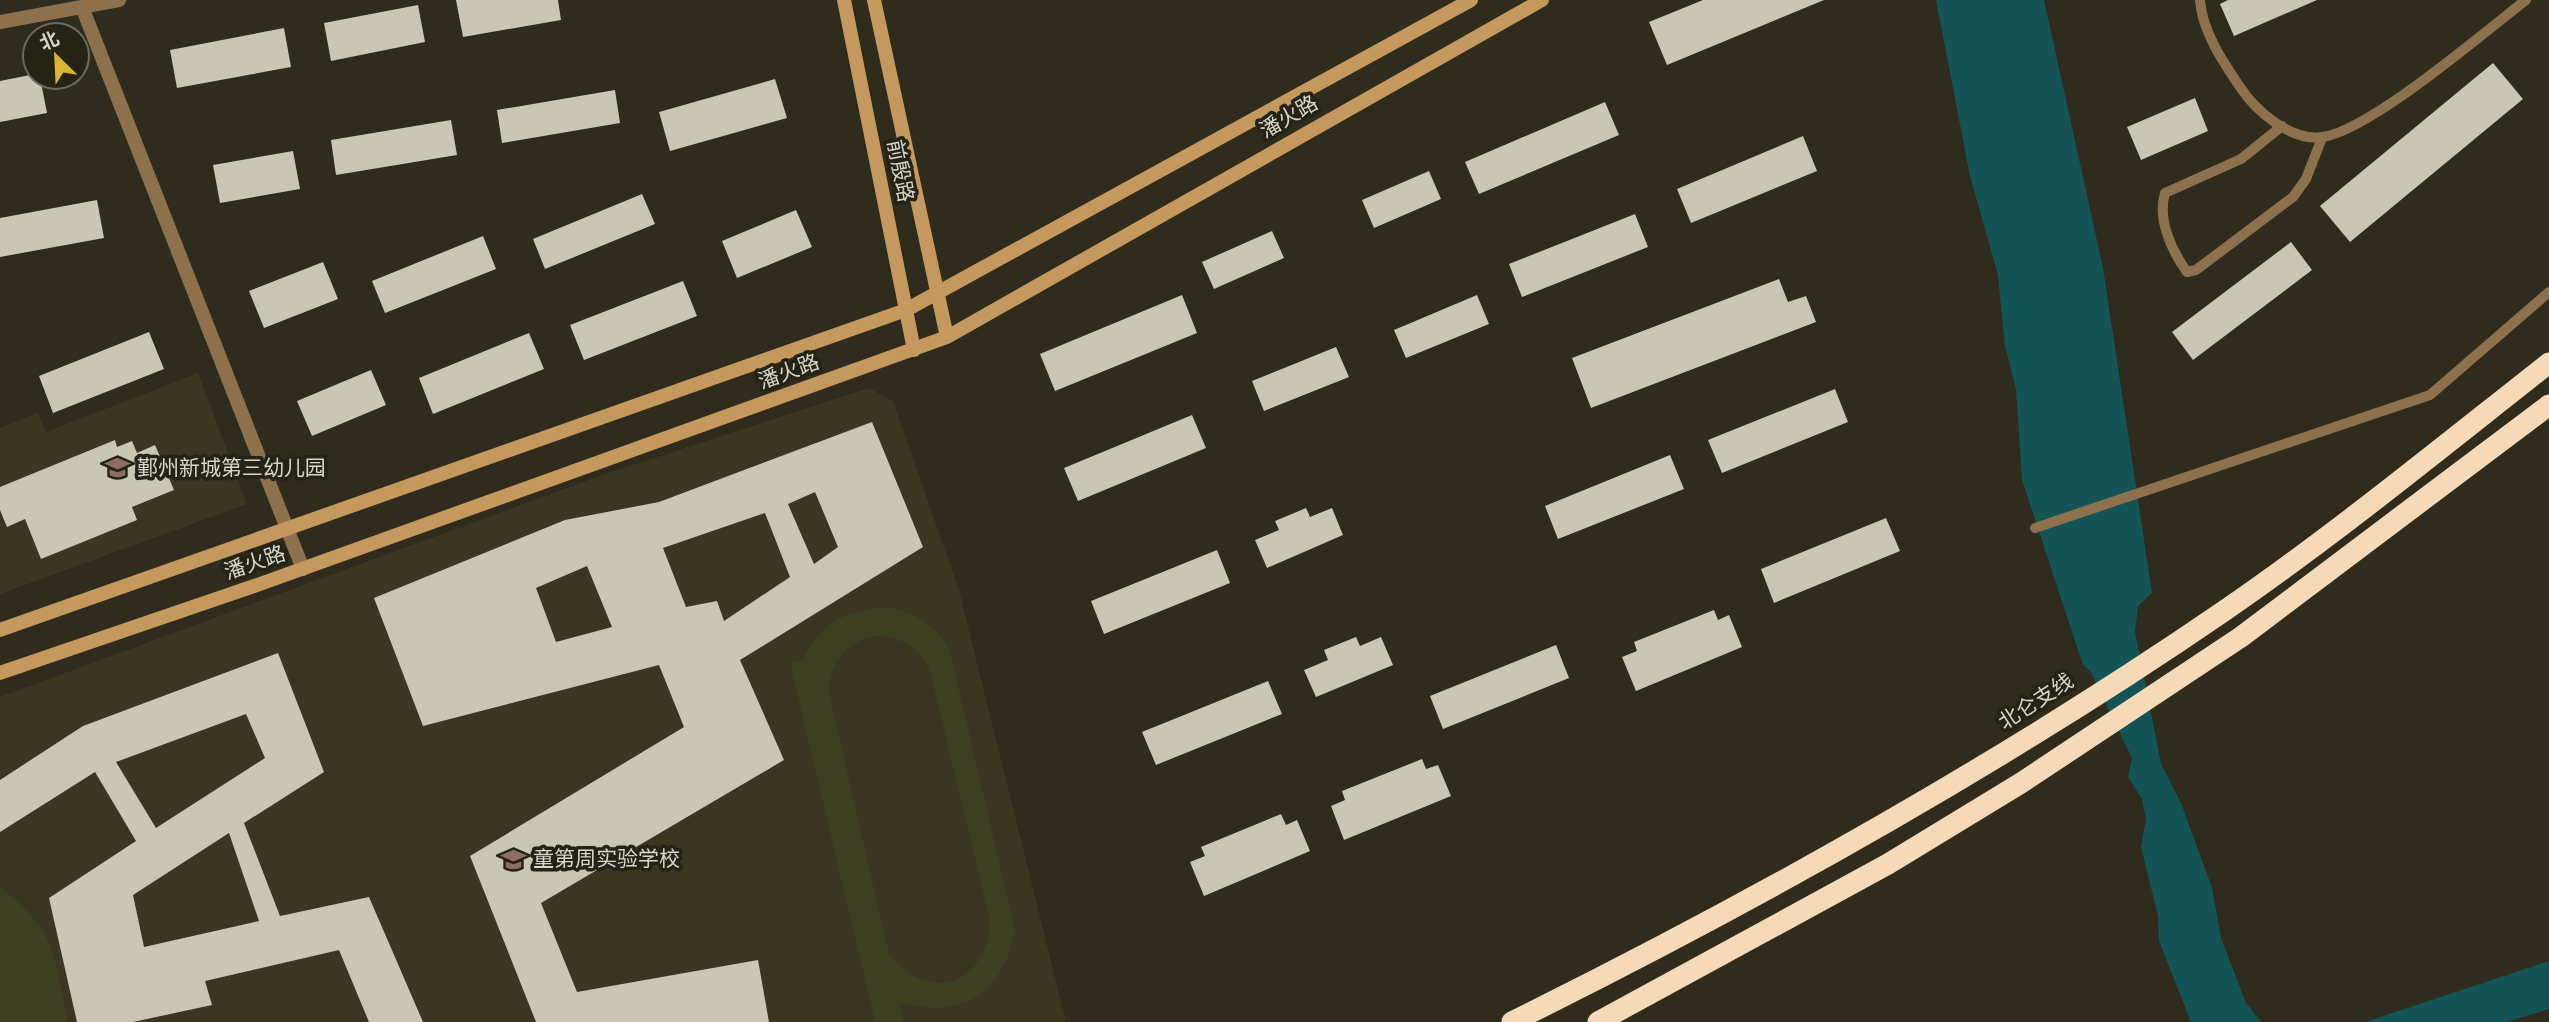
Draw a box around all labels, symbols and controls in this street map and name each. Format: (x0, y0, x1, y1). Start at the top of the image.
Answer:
north arrow (21, 21, 91, 91)
text: 北 (36, 27, 63, 55)
street label: 潘火路 (1255, 90, 1323, 144)
street label: 前殷路 (882, 138, 918, 204)
street label: 潘火路 (755, 349, 823, 395)
school or university icon: 鄞州新城第三幼儿园 (103, 454, 131, 482)
place label: 鄞州新城第三幼儿园 (137, 456, 326, 481)
street label: 潘火路 (221, 541, 289, 585)
street label: 北仑支线 (1994, 669, 2078, 735)
school or university icon: 童第周实验学校 (499, 845, 527, 873)
place label: 童第周实验学校 (533, 847, 680, 872)

